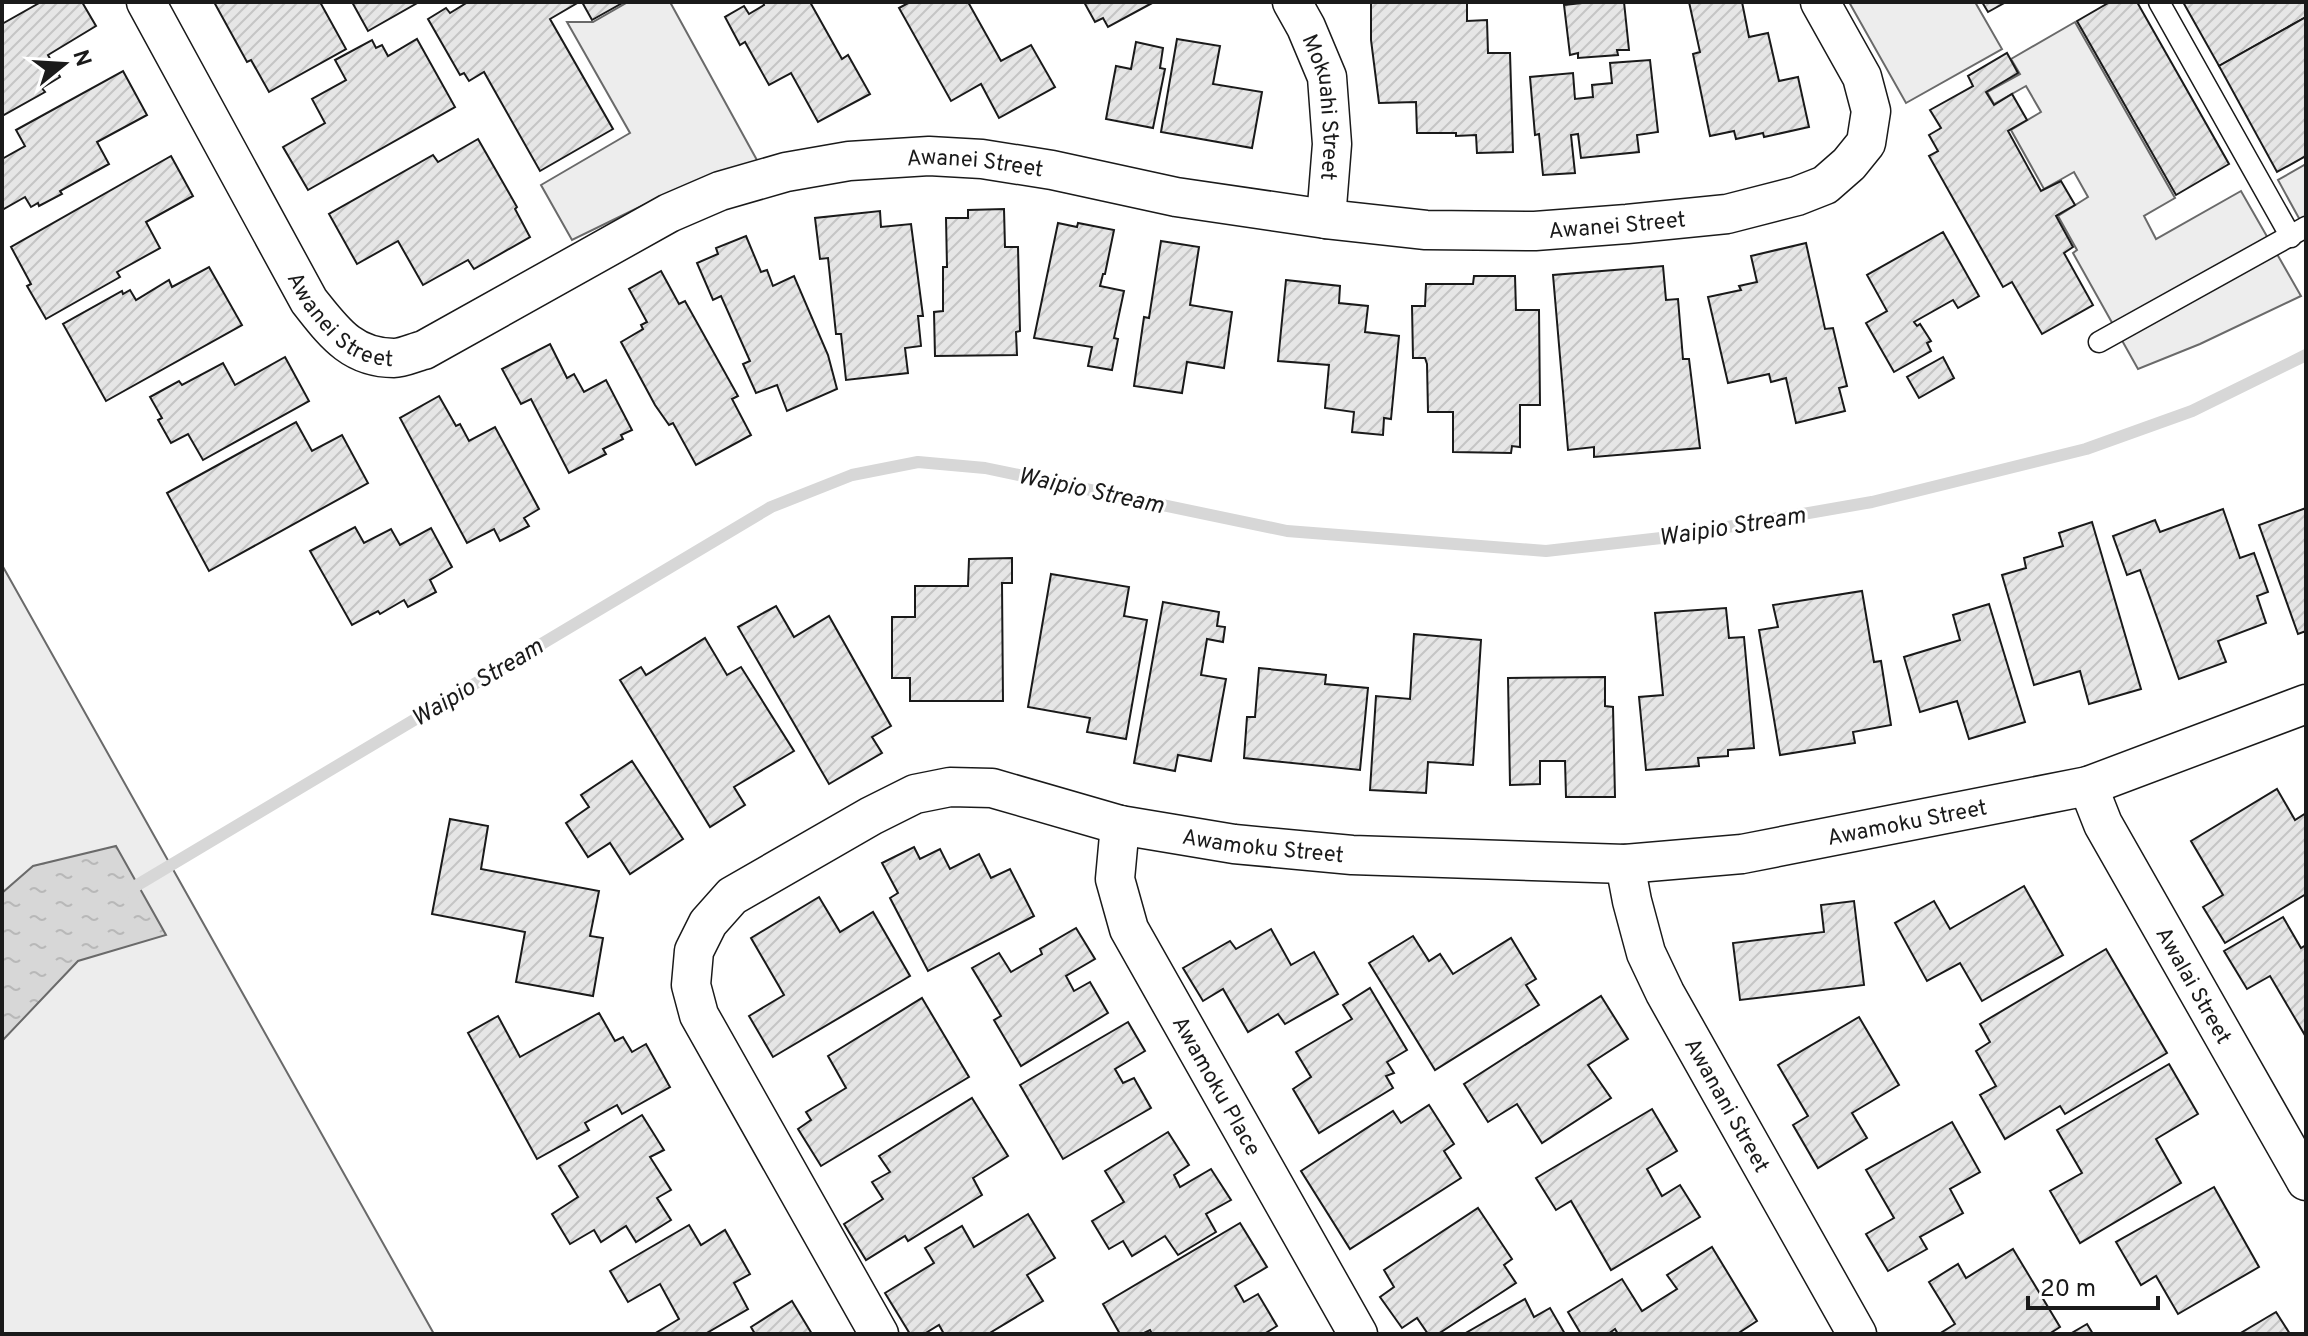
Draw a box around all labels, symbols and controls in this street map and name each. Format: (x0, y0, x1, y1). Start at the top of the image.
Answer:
north arrow (24, 24, 104, 104)
street label: Mokuahi Street (1295, 31, 1343, 181)
text: N (65, 47, 96, 70)
street label: Awanei Street (906, 145, 1045, 184)
street label: Awanei Street (1548, 207, 1687, 246)
street label: Awanei Street (280, 268, 394, 374)
water label: Waipio Stream (1015, 462, 1167, 522)
water label: Waipio Stream (1657, 502, 1808, 554)
water label: Waipio Stream (407, 632, 550, 735)
street label: Awamoku Street (1825, 795, 1990, 853)
street label: Awamoku Street (1180, 825, 1345, 870)
street label: Awalai Street (2148, 923, 2236, 1049)
street label: Awamoku Place (1165, 1012, 1266, 1162)
street label: Awanani Street (1677, 1034, 1774, 1178)
scale bar (2028, 1260, 2158, 1310)
text: 20 m (2040, 1275, 2096, 1305)

